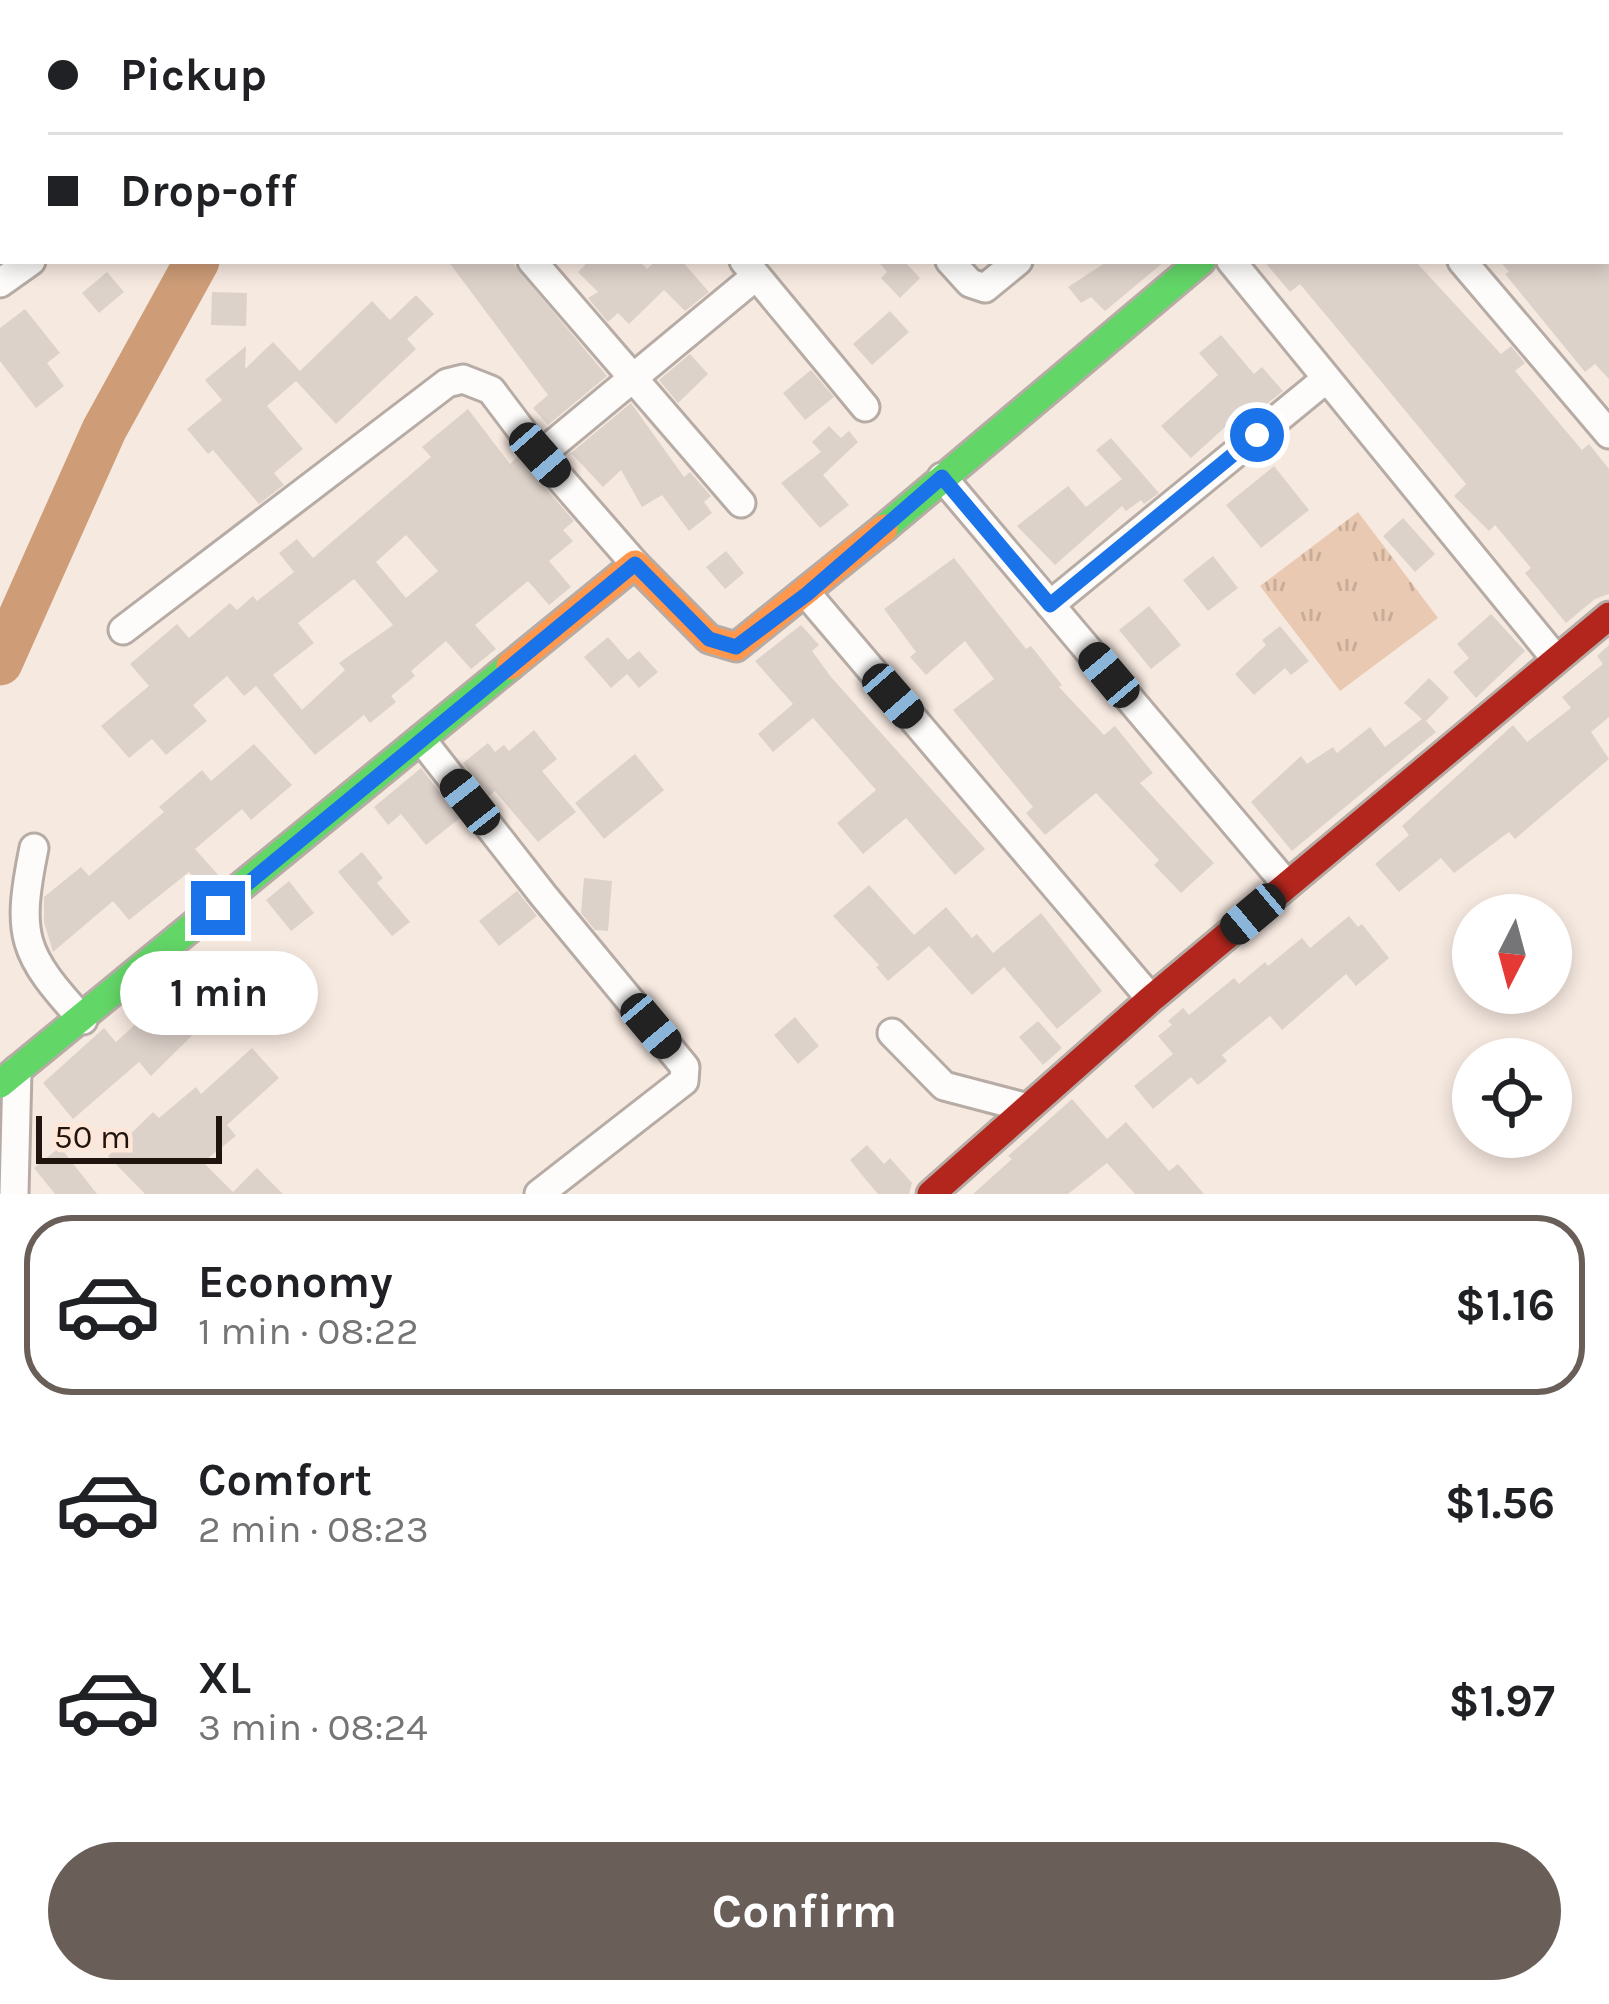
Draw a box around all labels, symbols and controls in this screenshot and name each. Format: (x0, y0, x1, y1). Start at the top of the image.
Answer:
text: Pickup (120, 49, 267, 101)
text: Drop-off (120, 165, 297, 217)
route start (1230, 408, 1284, 462)
car (503, 416, 577, 494)
car (1072, 636, 1146, 714)
car (856, 657, 930, 735)
car (434, 763, 506, 841)
car (1214, 877, 1292, 951)
route end (191, 881, 245, 935)
north arrow (1452, 894, 1572, 1014)
map controls (1452, 894, 1572, 1158)
callout: 1 min (119, 950, 317, 1034)
text: 1 min (170, 970, 268, 1016)
car (614, 987, 688, 1065)
button: locate (1452, 1038, 1572, 1158)
scale bar (36, 1110, 222, 1163)
text: 50 m (54, 1118, 131, 1156)
icon: car (54, 1251, 162, 1359)
text: Economy (198, 1256, 393, 1308)
text: $1.16 (1455, 1279, 1555, 1331)
text: 1 min · 08:22 (198, 1308, 419, 1354)
icon: car (54, 1449, 162, 1557)
text: Comfort (198, 1454, 372, 1506)
text: $1.56 (1445, 1477, 1555, 1529)
text: 2 min · 08:23 (198, 1506, 429, 1552)
icon: car (54, 1647, 162, 1755)
text: XL (198, 1652, 251, 1704)
text: $1.97 (1448, 1675, 1555, 1727)
text: 3 min · 08:24 (198, 1704, 428, 1750)
button: Confirm (48, 1842, 1561, 1980)

